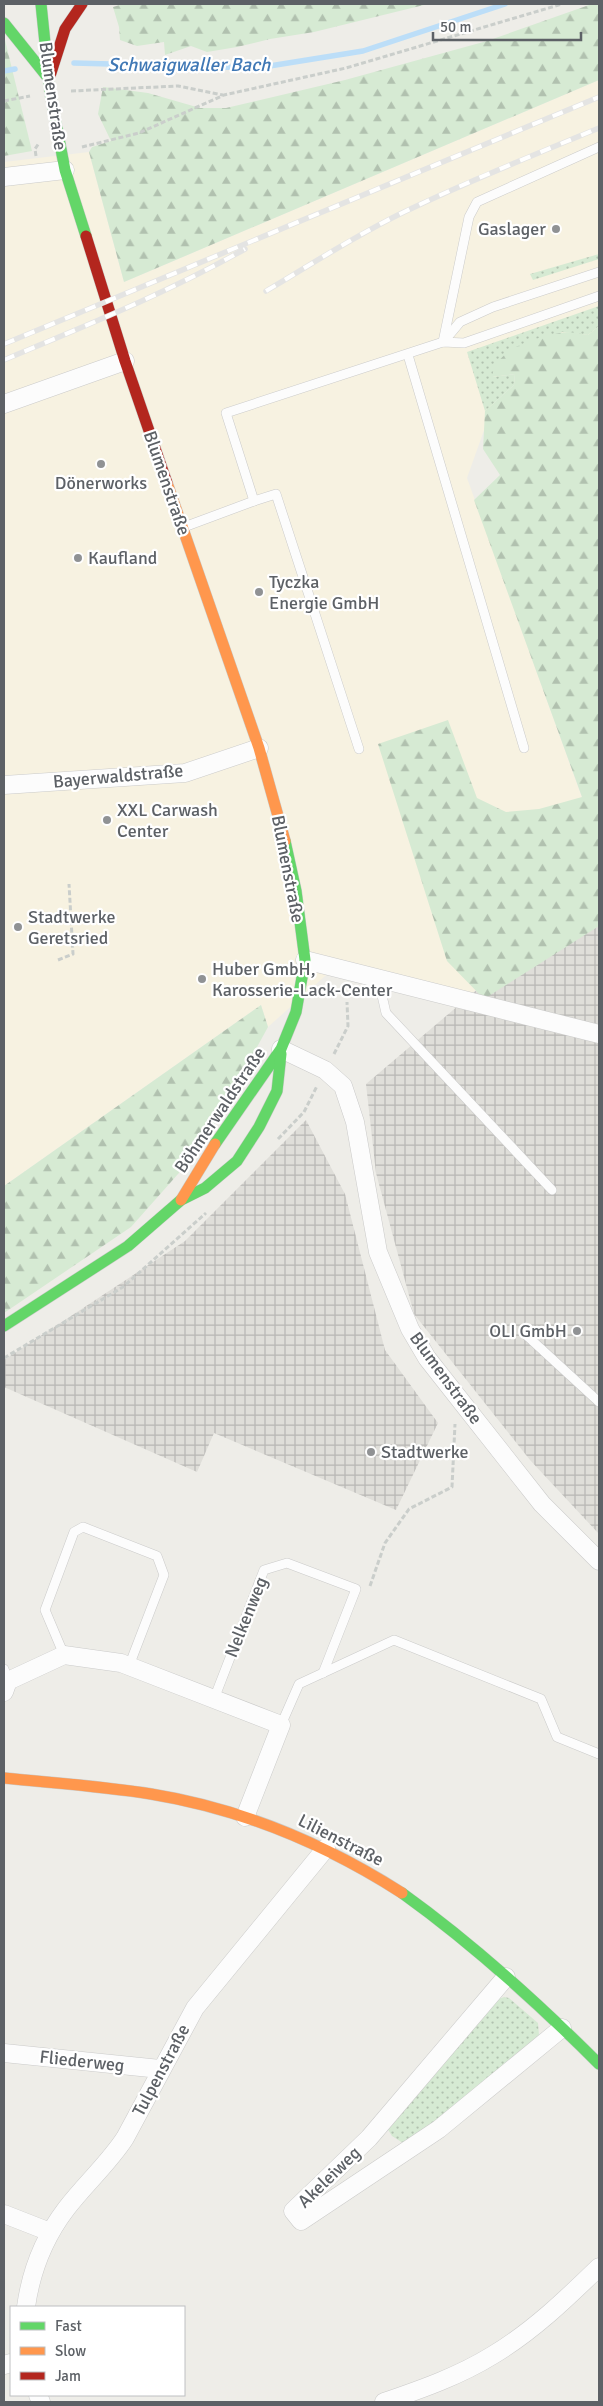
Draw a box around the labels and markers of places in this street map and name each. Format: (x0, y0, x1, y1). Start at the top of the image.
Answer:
place label: Gaslager (478, 218, 546, 240)
marker: Gaslager (550, 223, 562, 235)
marker: Dönerworks (95, 458, 107, 470)
place label: Dönerworks (55, 472, 147, 494)
place label: Kaufland (88, 547, 157, 569)
marker: Kaufland (72, 552, 84, 564)
place label: Tyczka Energie GmbH (269, 571, 379, 614)
marker: Tyczka Energie GmbH (253, 586, 265, 598)
place label: XXL Carwash Center (117, 799, 218, 842)
marker: XXL Carwash Center (101, 814, 113, 826)
place label: Stadtwerke Geretsried (28, 906, 115, 949)
marker: Stadtwerke Geretsried (12, 921, 24, 933)
place label: Huber GmbH, Karosserie-Lack-Center (212, 958, 393, 1001)
marker: Huber GmbH, Karosserie-Lack-Center (196, 973, 208, 985)
place label: OLI GmbH (489, 1320, 567, 1342)
marker: OLI GmbH (571, 1325, 583, 1337)
place label: Stadtwerke (381, 1441, 468, 1463)
marker: Stadtwerke (365, 1446, 377, 1458)

